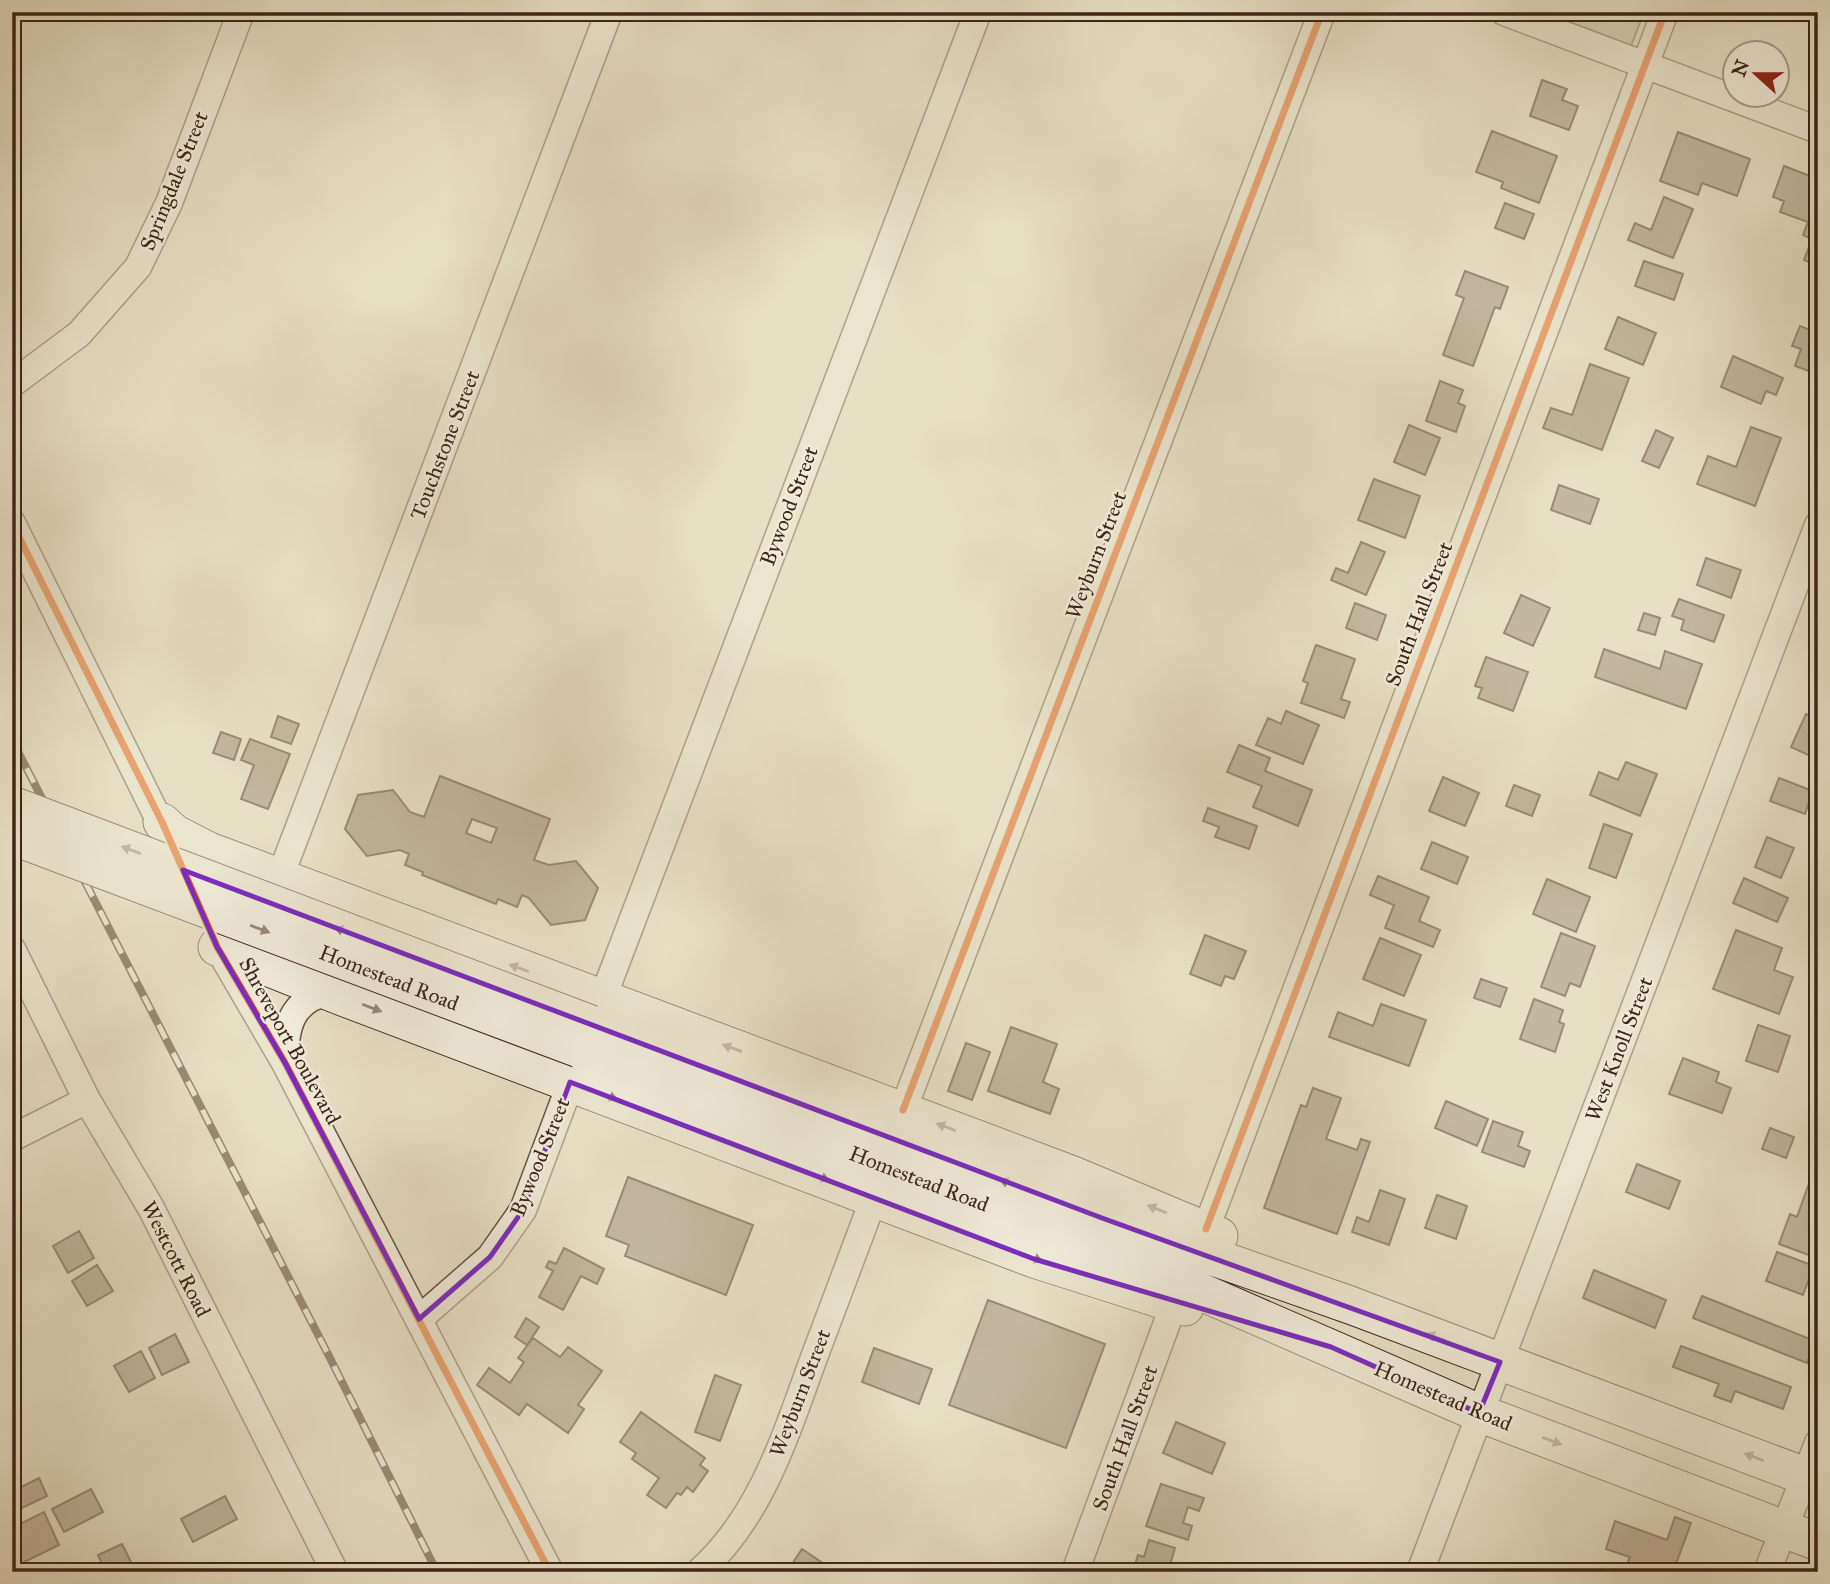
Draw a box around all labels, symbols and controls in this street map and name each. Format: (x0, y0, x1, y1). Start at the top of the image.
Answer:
north arrow (1722, 38, 1792, 108)
text: N (1727, 56, 1754, 80)
street label: Springdale Street (134, 107, 214, 254)
street label: Touchstone Street (405, 366, 486, 523)
street label: Bywood Street (754, 442, 824, 569)
street label: Weyburn Street (1060, 487, 1132, 623)
street label: South Hall Street (1379, 538, 1459, 690)
one-way arrow (120, 844, 141, 855)
one-way arrow (249, 924, 270, 935)
one-way arrow (333, 925, 354, 936)
street label: Homestead Road (316, 939, 463, 1017)
street label: Shreveport Boulevard (233, 953, 347, 1129)
one-way arrow (508, 963, 529, 974)
street label: West Knoll Street (1580, 973, 1659, 1125)
one-way arrow (361, 1002, 382, 1013)
one-way arrow (722, 1042, 743, 1053)
one-way arrow (597, 1091, 618, 1102)
street label: Bywood Street (504, 1093, 576, 1220)
one-way arrow (935, 1121, 956, 1132)
street label: Homestead Road (846, 1140, 993, 1218)
one-way arrow (810, 1172, 831, 1183)
one-way arrow (998, 1177, 1019, 1188)
street label: Westcott Road (136, 1197, 217, 1322)
one-way arrow (1147, 1204, 1168, 1215)
one-way arrow (1023, 1253, 1044, 1264)
street label: Weyburn Street (764, 1325, 836, 1461)
one-way arrow (1426, 1332, 1447, 1343)
street label: Homestead Road (1370, 1355, 1516, 1437)
street label: South Hall Street (1087, 1361, 1164, 1514)
one-way arrow (1541, 1436, 1562, 1447)
one-way arrow (1743, 1451, 1764, 1462)

